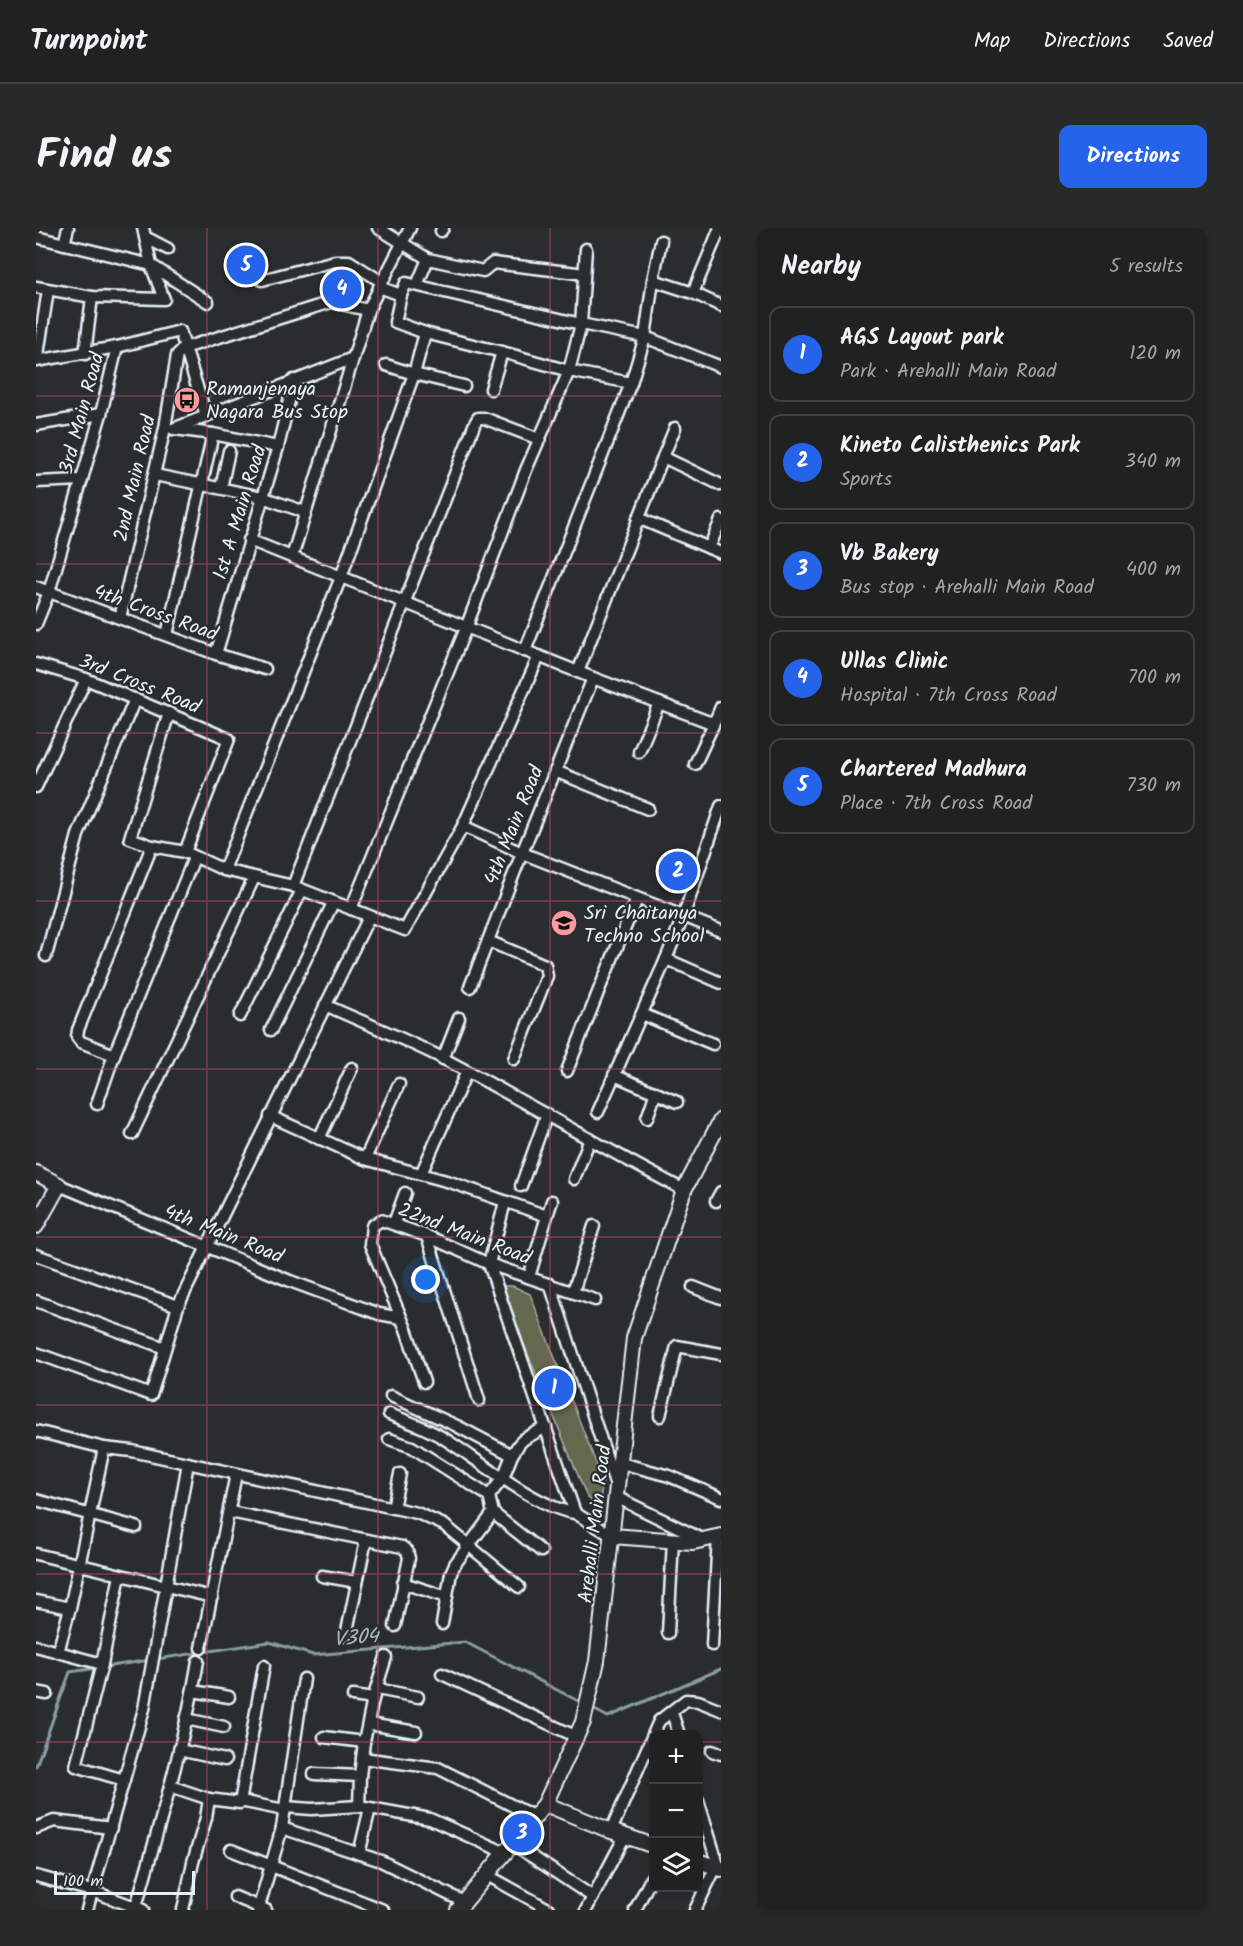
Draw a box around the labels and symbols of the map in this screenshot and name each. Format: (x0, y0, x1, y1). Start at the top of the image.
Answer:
pin: 5 (226, 243, 266, 288)
pin: 4 (322, 266, 362, 312)
street label: 3rd Main Road (51, 348, 115, 478)
place label: Ramanjenaya Nagara Bus Stop (206, 374, 348, 429)
bus stop icon: Ramanjenaya Nagara Bus Stop (172, 385, 202, 415)
street label: 2nd Main Road (106, 411, 166, 545)
street label: 1st A Main Road (205, 440, 277, 584)
street label: 4th Cross Road (89, 577, 223, 652)
street label: 3rd Cross Road (74, 646, 206, 724)
street label: 4th Main Road (476, 760, 554, 890)
pin: 2 (658, 848, 698, 894)
place label: Sri Chaitanya Techno School (584, 898, 704, 953)
school or university icon: Sri Chaitanya Techno School (549, 908, 579, 938)
street label: 22nd Main Road (393, 1195, 537, 1275)
street label: 4th Main Road (159, 1196, 289, 1274)
your location (411, 1265, 440, 1294)
pin: 1 (534, 1366, 574, 1410)
street label: Arehalli Main Road (570, 1442, 622, 1605)
water label: V304 (332, 1620, 383, 1657)
pin: 3 (502, 1810, 542, 1856)
scale bar (54, 1868, 195, 1896)

